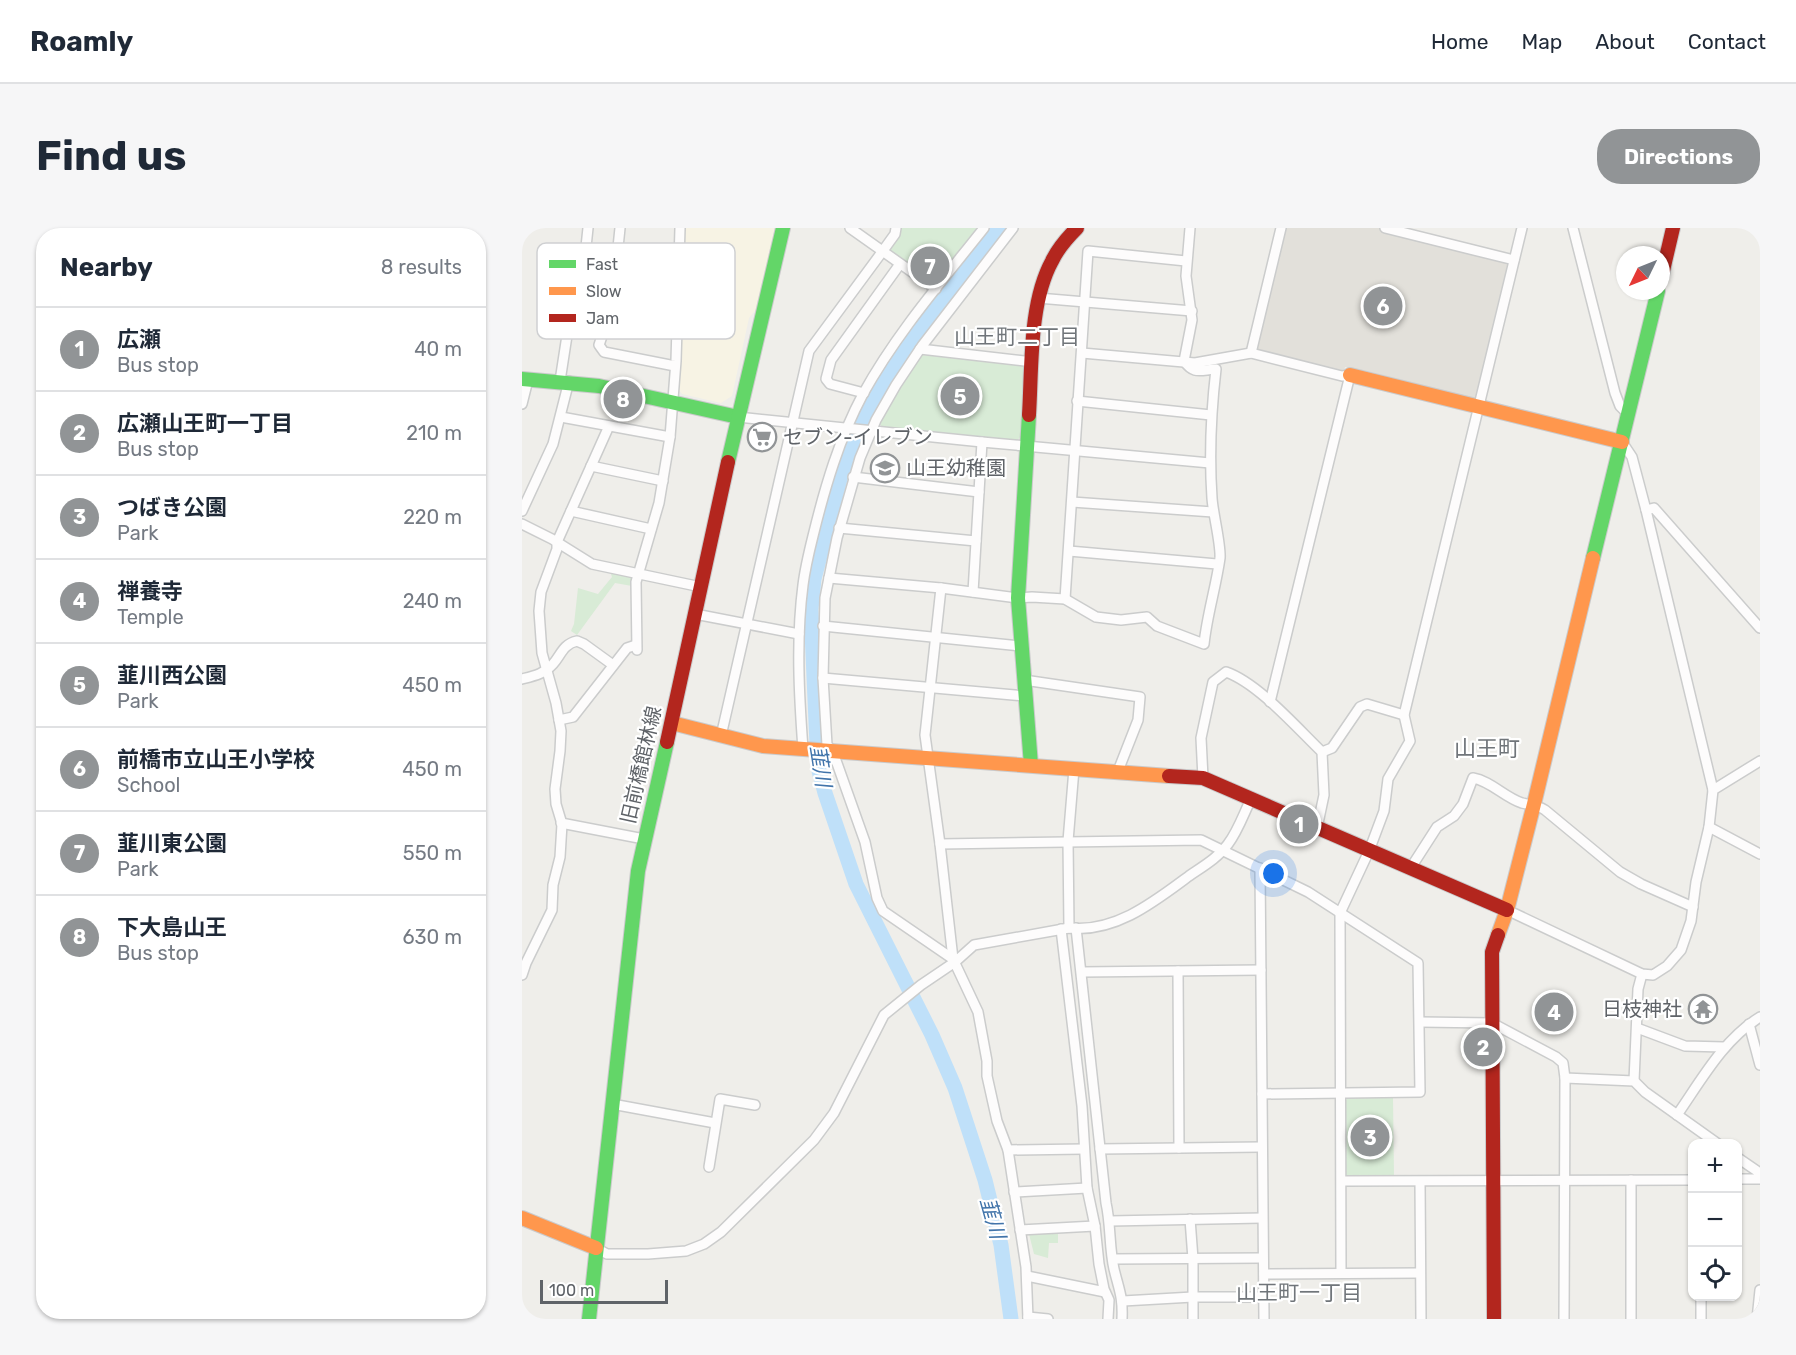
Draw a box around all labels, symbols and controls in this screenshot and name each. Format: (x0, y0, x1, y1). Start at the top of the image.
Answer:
text: Roamly (30, 25, 133, 58)
text: Home (1431, 29, 1488, 54)
text: Map (1521, 29, 1562, 54)
text: About (1595, 29, 1655, 54)
text: Contact (1688, 29, 1766, 54)
button: Directions (1597, 129, 1760, 184)
text: Find us (36, 131, 187, 181)
legend (537, 243, 735, 339)
pin: 7 (910, 243, 950, 288)
north arrow (1616, 246, 1670, 300)
text: Nearby (60, 252, 153, 283)
text: 8 results (381, 255, 462, 279)
text: Fast (586, 255, 618, 274)
text: Slow (586, 282, 622, 301)
pin: 6 (1364, 284, 1402, 328)
text: Jam (586, 309, 619, 328)
district label: 山王町二丁目 (954, 324, 1080, 349)
text: 広瀬 (117, 326, 161, 353)
text: 1 (75, 337, 84, 361)
text: 40 m (414, 337, 462, 361)
text: Bus stop (117, 353, 199, 377)
pin: 5 (940, 374, 980, 418)
pin: 8 (604, 376, 642, 422)
text: 広瀬山王町一丁目 (117, 410, 293, 437)
text: 2 (73, 421, 86, 445)
text: 210 m (406, 421, 462, 445)
supermarket icon: セブン-イレブン (746, 421, 778, 453)
place label: セブン-イレブン (783, 425, 933, 449)
text: Bus stop (117, 437, 199, 461)
school or university icon: 山王幼稚園 (869, 452, 901, 484)
place label: 山王幼稚園 (906, 456, 1006, 480)
text: つばき公園 (117, 494, 227, 521)
text: 3 (73, 505, 86, 529)
text: 220 m (403, 505, 462, 529)
text: Park (117, 521, 159, 545)
text: 禅養寺 (117, 578, 183, 605)
text: 4 (73, 589, 86, 613)
text: 240 m (403, 589, 462, 613)
text: Temple (117, 605, 184, 629)
text: 韮川西公園 (117, 662, 227, 689)
text: 5 (73, 673, 86, 697)
text: 450 m (402, 673, 462, 697)
text: Park (117, 689, 159, 713)
street label: 旧前橋館林線 (616, 704, 666, 826)
district label: 山王町 (1454, 735, 1520, 762)
water label: 韮川 (805, 743, 837, 791)
text: 前橋市立山王小学校 (117, 746, 315, 773)
text: 6 (73, 757, 86, 781)
text: 450 m (402, 757, 462, 781)
text: School (117, 773, 180, 797)
pin: 1 (1280, 802, 1318, 846)
text: 韮川東公園 (117, 830, 227, 857)
text: 7 (74, 841, 85, 865)
text: 550 m (403, 841, 462, 865)
text: Park (117, 857, 159, 881)
your location (1259, 859, 1288, 888)
text: 下大島山王 (117, 914, 227, 941)
text: 8 (73, 925, 86, 949)
text: 630 m (403, 925, 462, 949)
text: Bus stop (117, 941, 199, 965)
pin: 4 (1534, 990, 1574, 1034)
temple icon: 日枝神社 (1687, 993, 1719, 1025)
place label: 日枝神社 (1602, 997, 1682, 1021)
pin: 2 (1464, 1024, 1502, 1070)
pin: 3 (1350, 1114, 1390, 1160)
map controls (1688, 1139, 1742, 1301)
button: + (1688, 1139, 1742, 1193)
button: − (1688, 1193, 1742, 1247)
water label: 韮川 (975, 1194, 1011, 1244)
button: locate (1688, 1247, 1742, 1301)
scale bar (540, 1277, 668, 1304)
district label: 山王町一丁目 (1236, 1280, 1362, 1305)
text: 100 m (549, 1281, 594, 1300)

